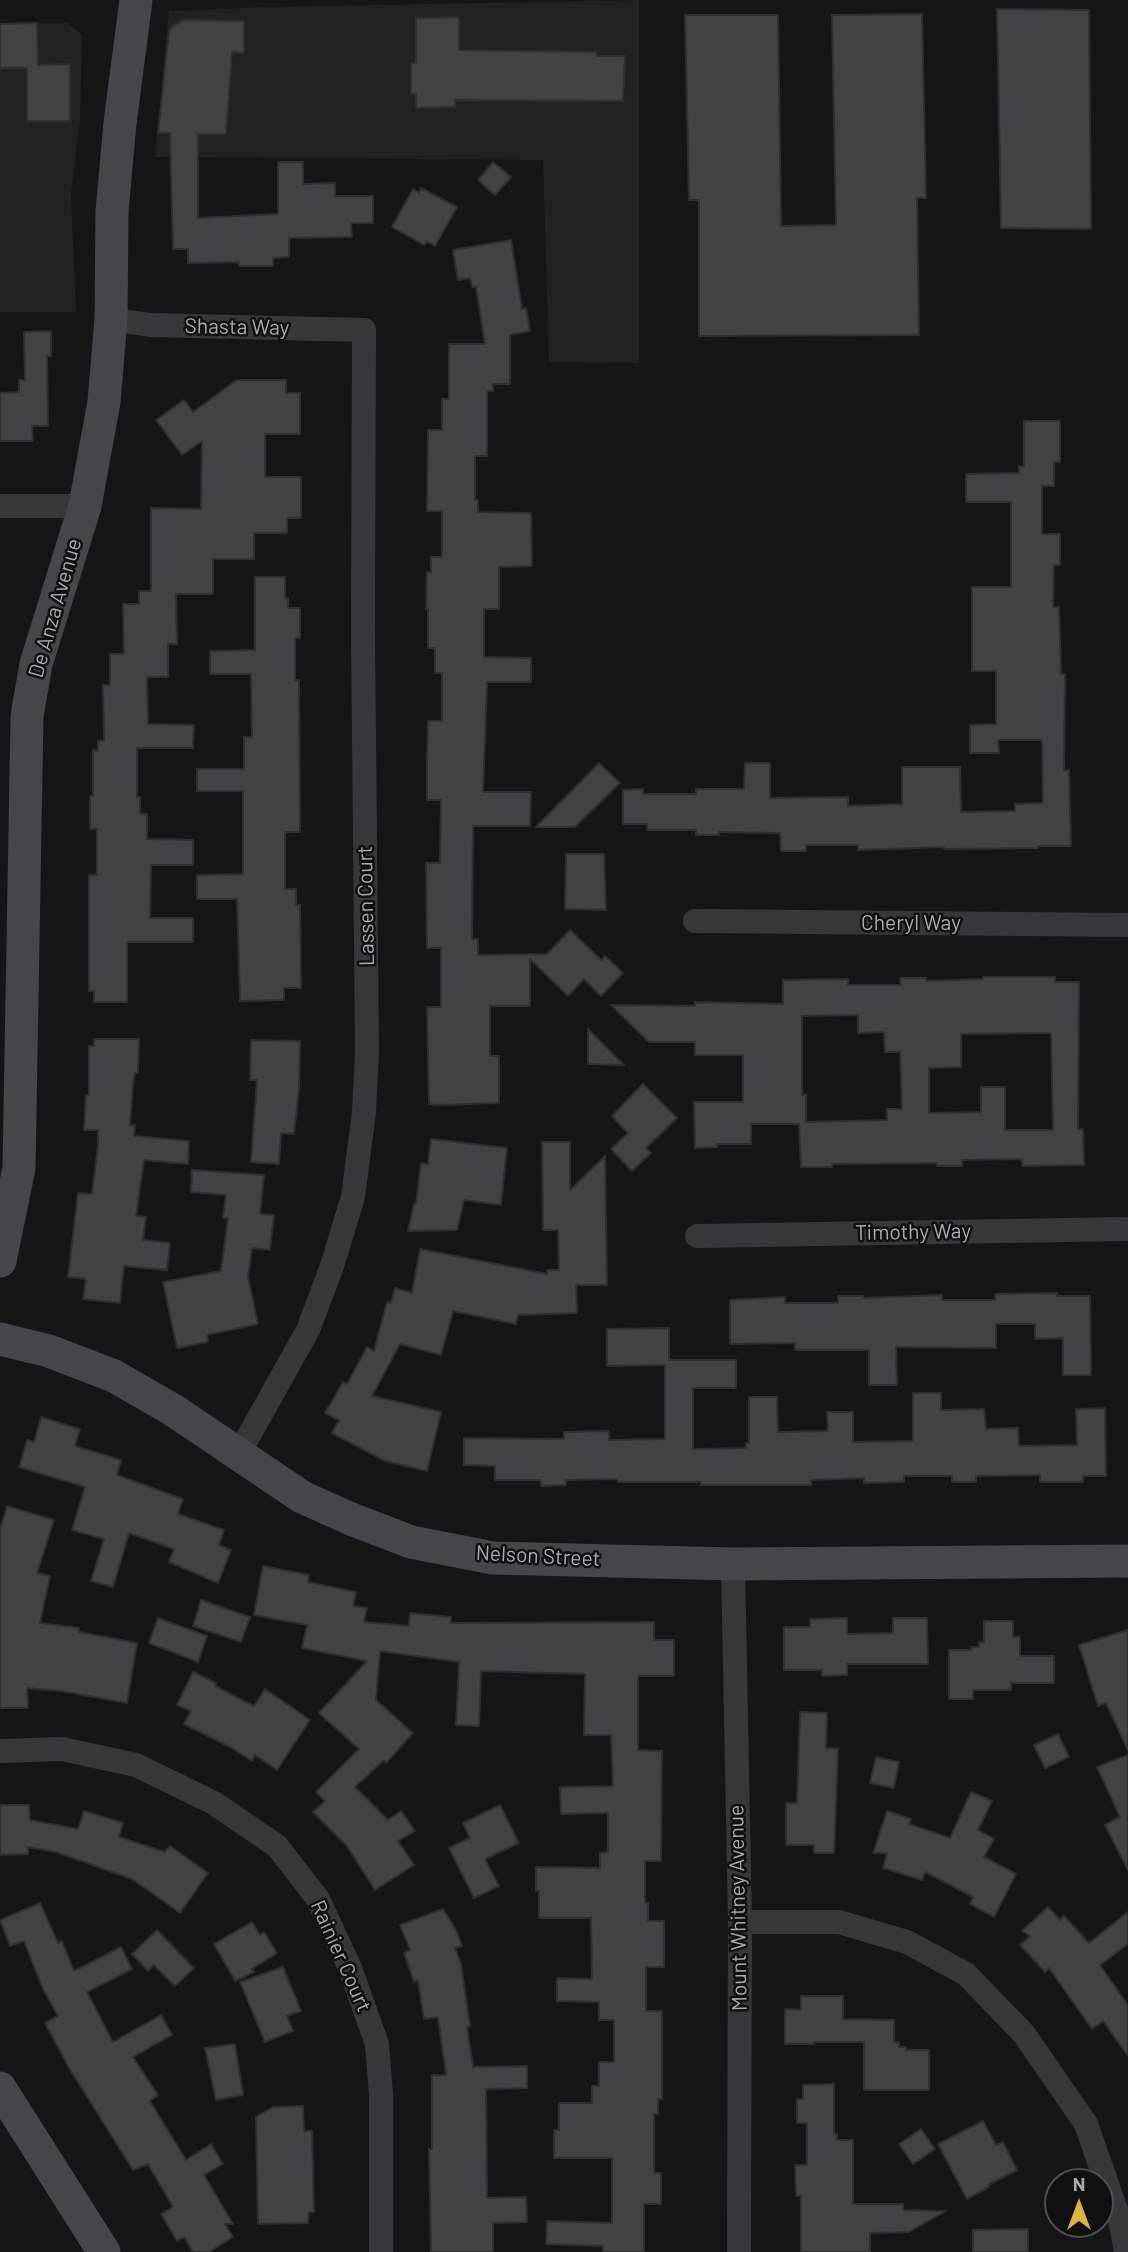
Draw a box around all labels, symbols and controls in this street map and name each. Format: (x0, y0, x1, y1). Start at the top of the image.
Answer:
street label: Shasta Way (184, 313, 290, 341)
street label: De Anza Avenue (23, 536, 87, 680)
street label: Lassen Court (352, 846, 380, 966)
street label: Cheryl Way (861, 910, 961, 936)
street label: Timothy Way (855, 1218, 971, 1246)
street label: Nelson Street (475, 1540, 601, 1572)
street label: Mount Whitney Avenue (724, 1805, 752, 2011)
street label: Rainier Court (305, 1896, 377, 2016)
north arrow (1044, 2168, 1114, 2238)
text: N (1073, 2172, 1085, 2195)

